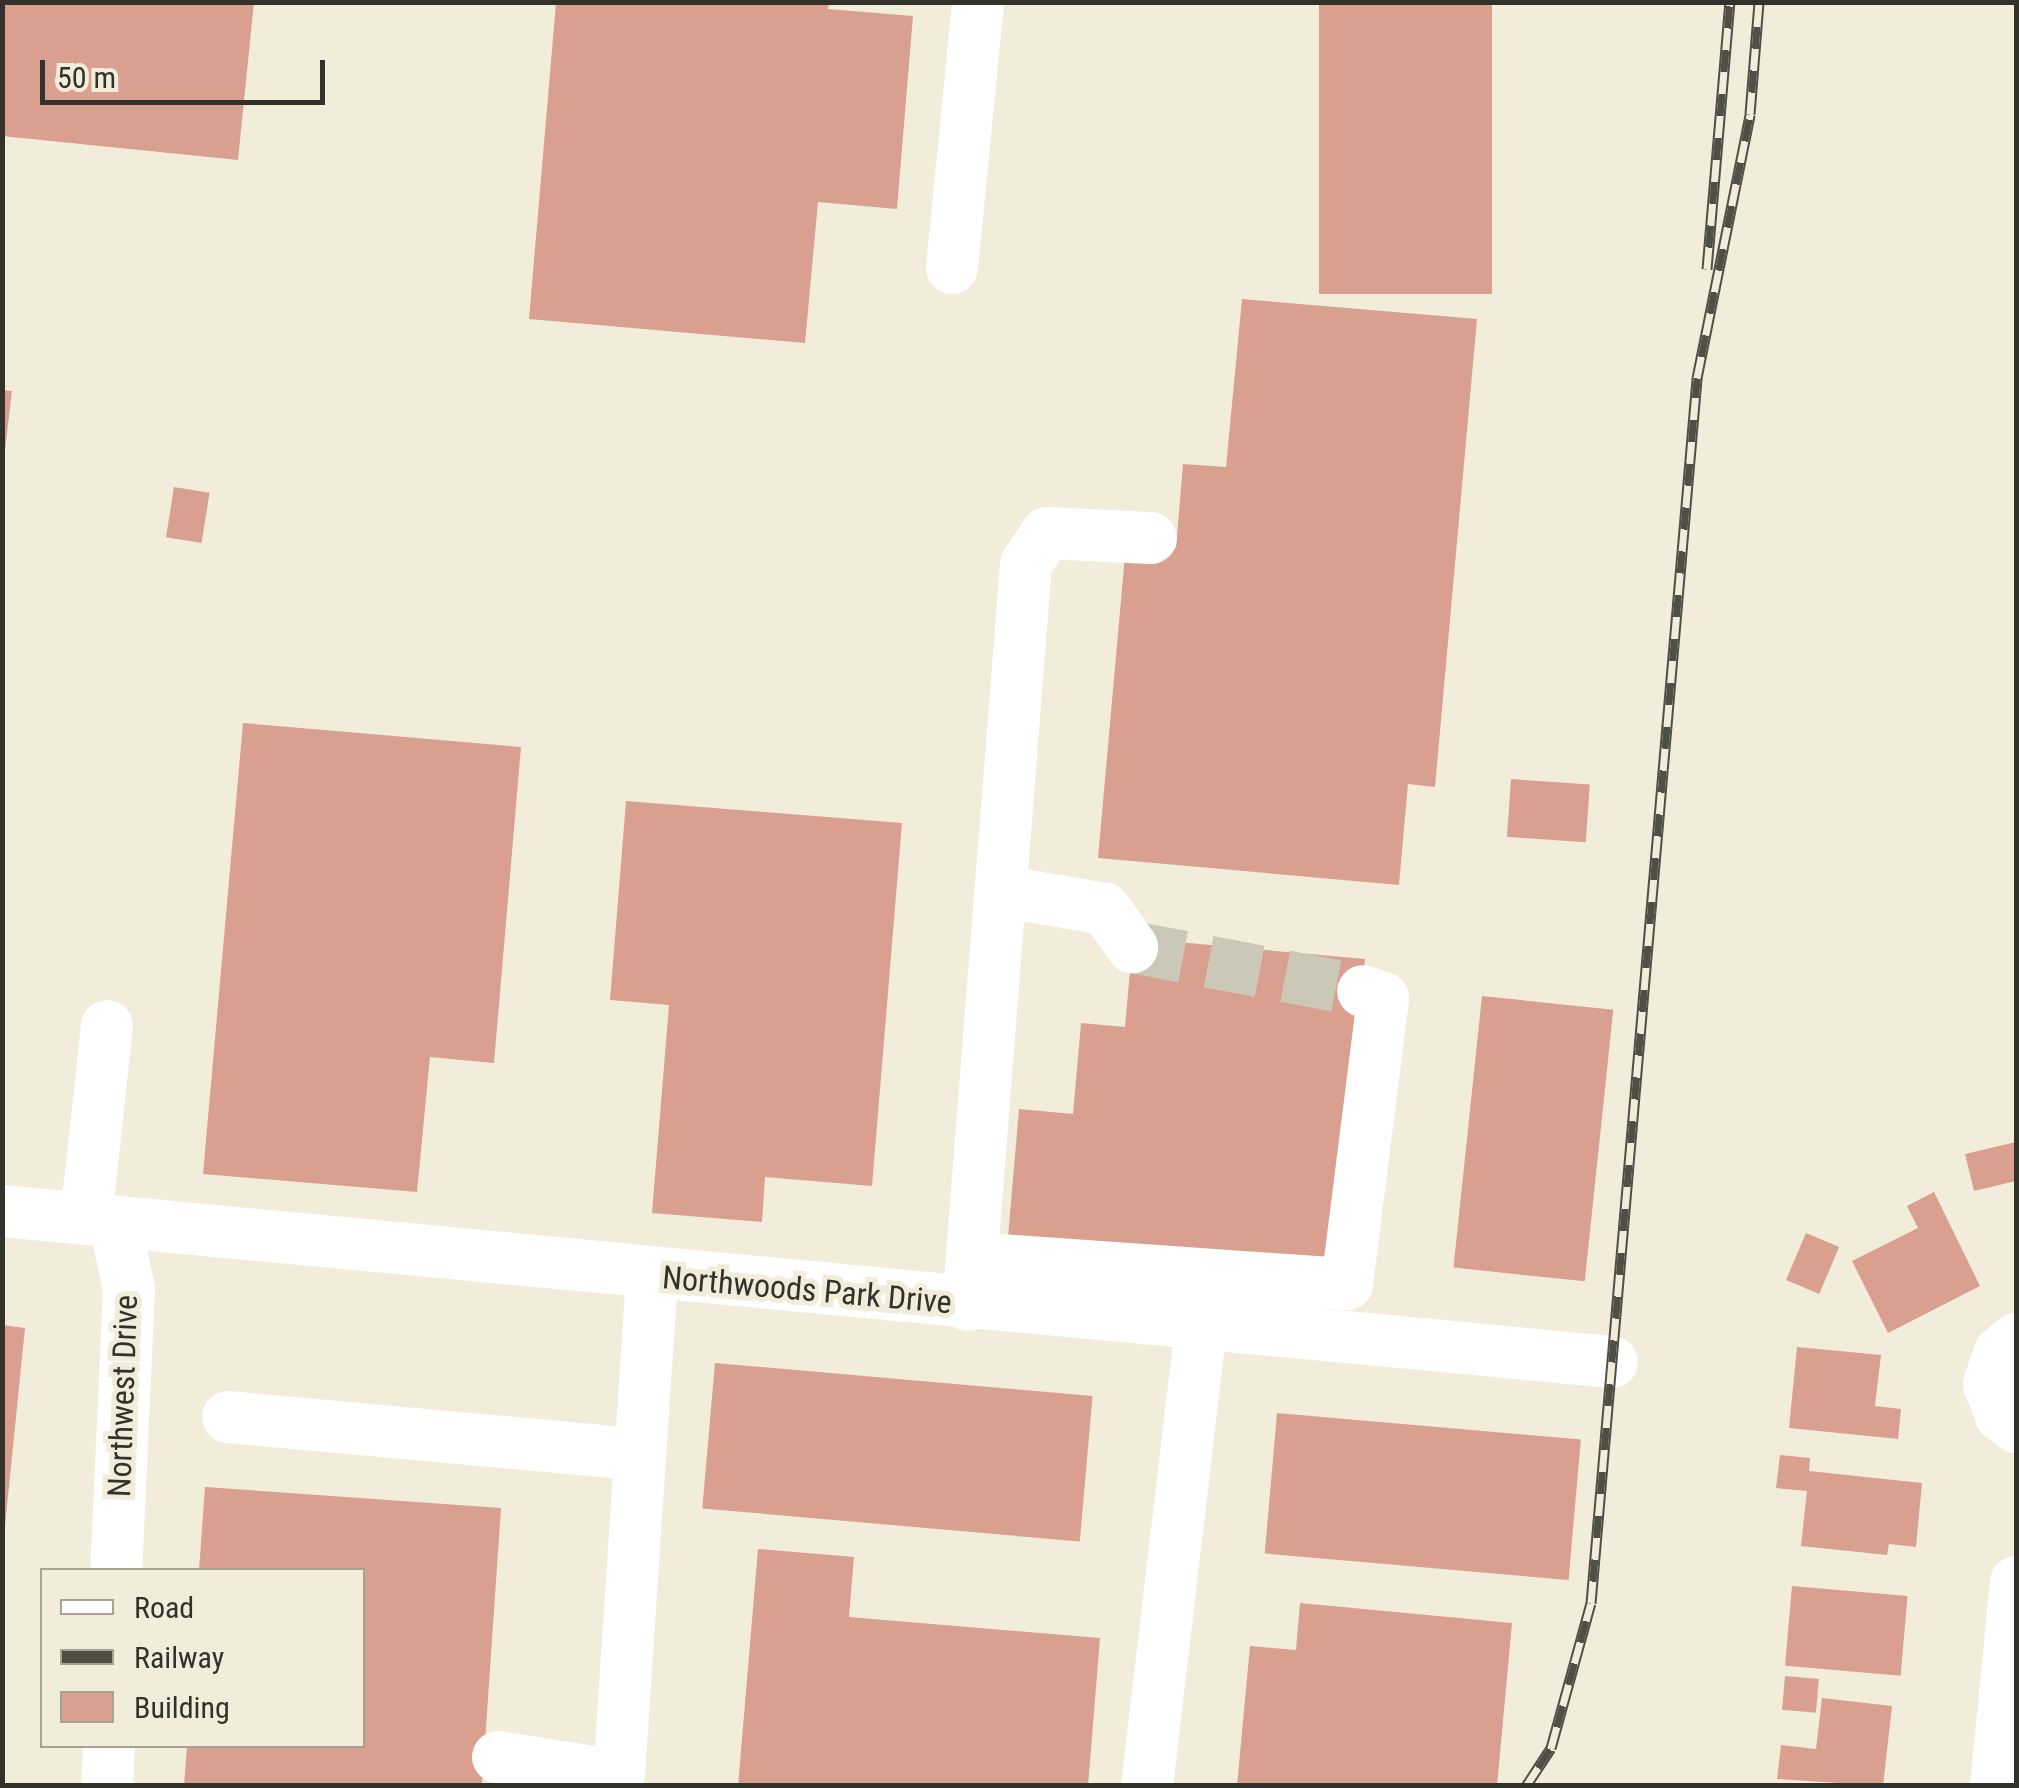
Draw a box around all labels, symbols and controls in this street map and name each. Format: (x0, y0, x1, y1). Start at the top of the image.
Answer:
scale bar (45, 40, 330, 102)
text: 50 m (57, 60, 116, 95)
street label: Northwoods Park Drive (661, 1258, 953, 1322)
street label: Northwest Drive (100, 1294, 146, 1498)
legend (40, 1568, 365, 1748)
text: Road (134, 1590, 194, 1625)
text: Railway (134, 1640, 224, 1675)
text: Building (134, 1690, 230, 1725)

